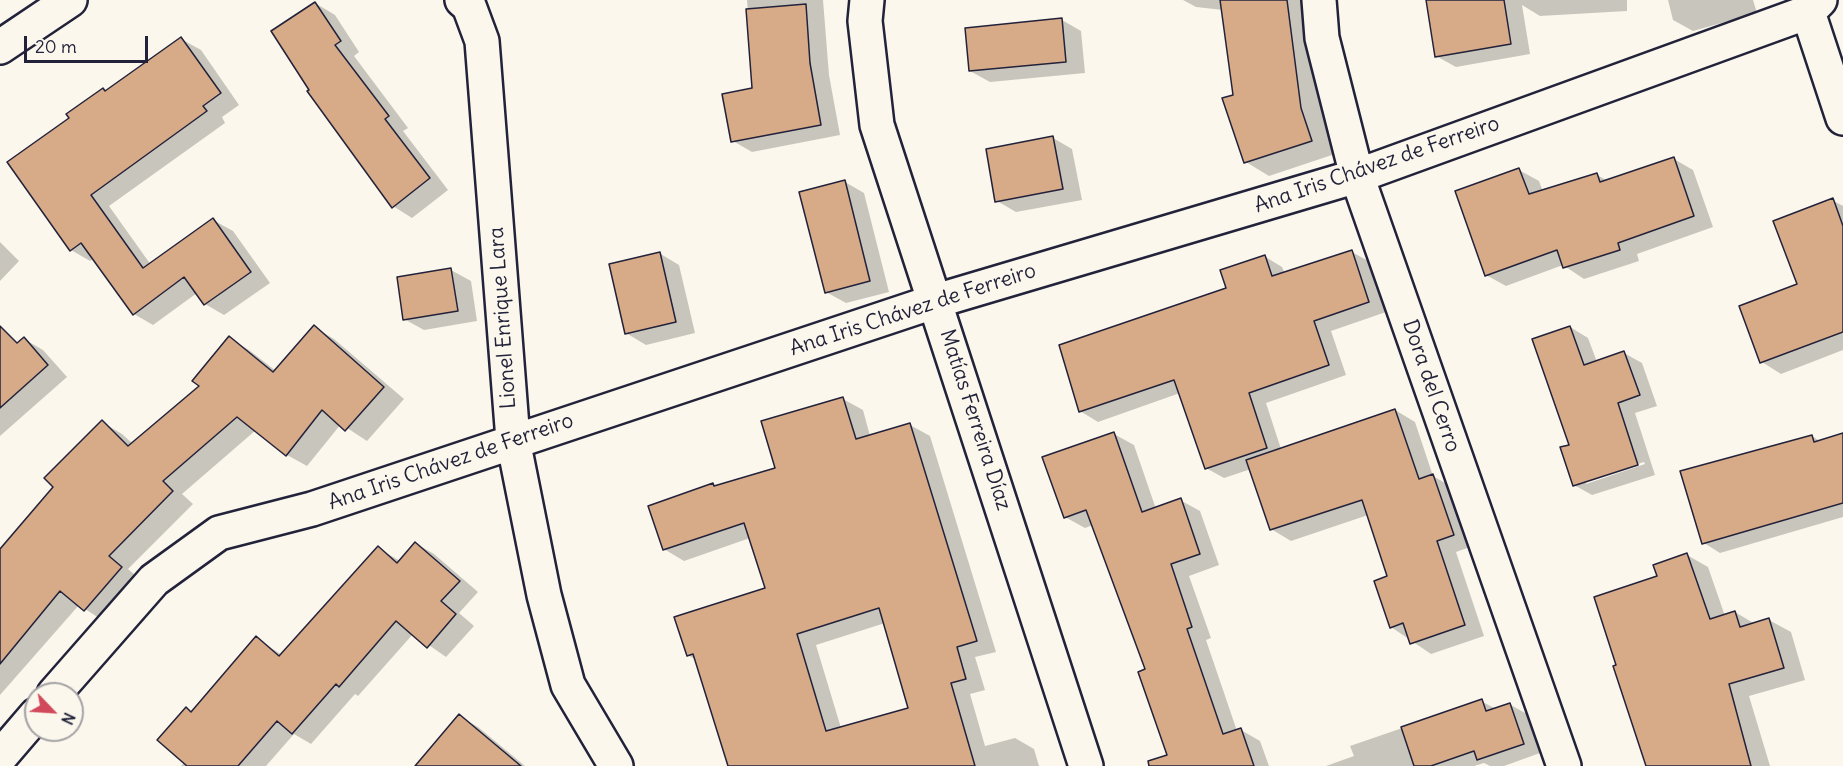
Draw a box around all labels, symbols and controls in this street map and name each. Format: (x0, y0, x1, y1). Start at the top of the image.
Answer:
scale bar (27, 24, 152, 62)
text: 20 m (35, 35, 77, 58)
street label: Ana Iris Chávez de Ferreiro (1251, 111, 1503, 219)
street label: Lionel Enrique Lara (484, 226, 522, 410)
street label: Ana Iris Chávez de Ferreiro (787, 258, 1039, 362)
street label: Dora del Cerro (1397, 316, 1465, 456)
street label: Matías Ferreira Díaz (934, 326, 1016, 514)
street label: Ana Iris Chávez de Ferreiro (325, 408, 577, 516)
north arrow (24, 682, 84, 742)
text: N (57, 710, 80, 728)

